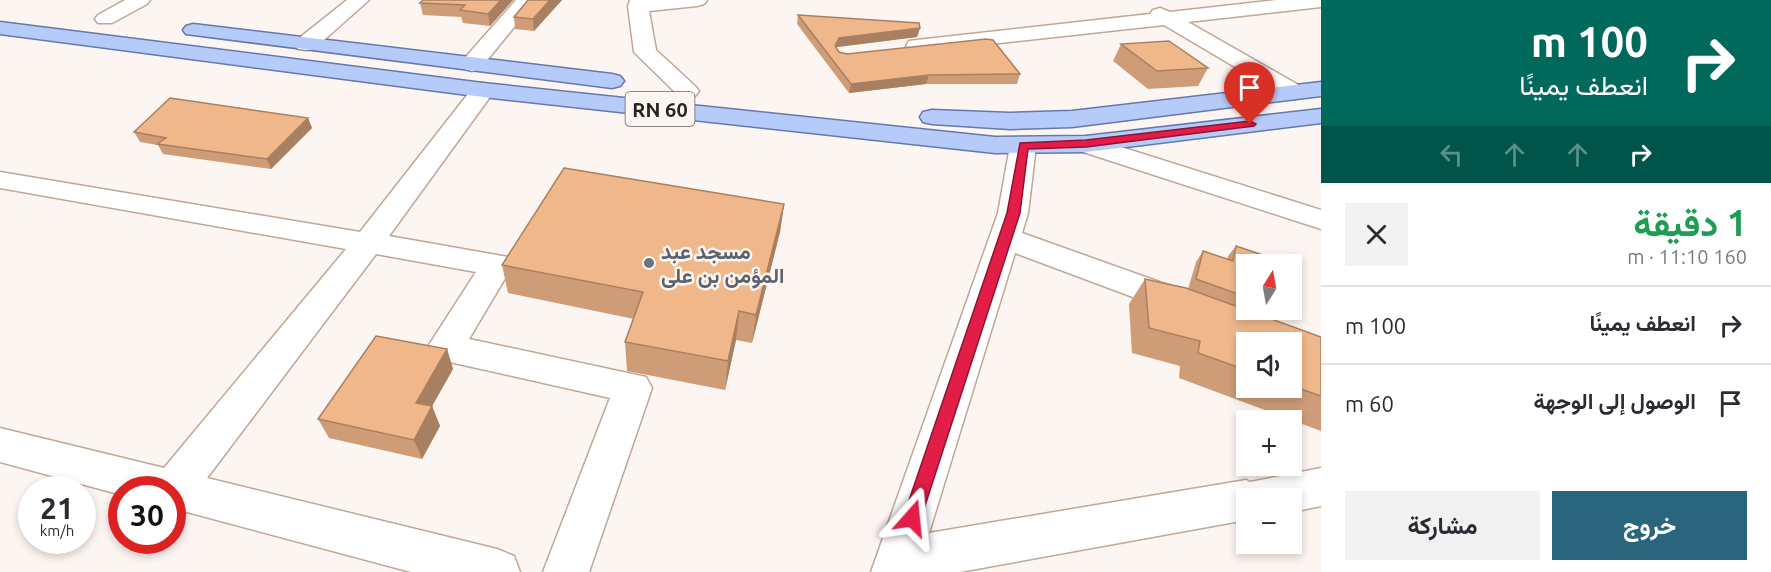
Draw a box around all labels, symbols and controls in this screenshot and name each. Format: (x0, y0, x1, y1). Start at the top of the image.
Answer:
text: 100 m (1531, 18, 1648, 65)
icon: right (1669, 24, 1747, 102)
pin (1224, 62, 1275, 124)
text: انعطف يمينًا (1519, 70, 1648, 100)
icon: arrive (1233, 71, 1266, 104)
road number: RN 60 (626, 92, 694, 126)
icon: left (1435, 138, 1468, 171)
icon: ahead (1498, 138, 1531, 171)
icon: ahead (1561, 138, 1594, 171)
icon: right (1624, 138, 1657, 171)
text: 1 دقيقة (1633, 202, 1747, 243)
button: close (1345, 203, 1408, 266)
place label: مسجد عبد المؤمن بن على (661, 239, 784, 289)
text: 160 m · 11:10 (1627, 245, 1747, 268)
north arrow (1236, 254, 1302, 320)
map controls (1236, 254, 1302, 554)
marker: مسجد عبد المؤمن بن على (642, 256, 656, 270)
icon: right (1714, 309, 1747, 342)
text: انعطف يمينًا (1589, 310, 1696, 335)
text: 100 m (1345, 313, 1406, 338)
button: sound (1236, 332, 1302, 398)
icon: arrive (1714, 387, 1747, 420)
text: الوصول إلى الوجهة (1533, 388, 1696, 413)
text: 60 m (1345, 391, 1394, 416)
button: + (1236, 410, 1302, 476)
speed limit sign: 30 (108, 476, 186, 554)
position arrow (880, 486, 944, 550)
button: − (1236, 488, 1302, 554)
text: 21 (40, 491, 74, 525)
button: مشاركة (1345, 491, 1540, 560)
button: خروج (1552, 491, 1747, 560)
text: km/h (40, 522, 74, 539)

